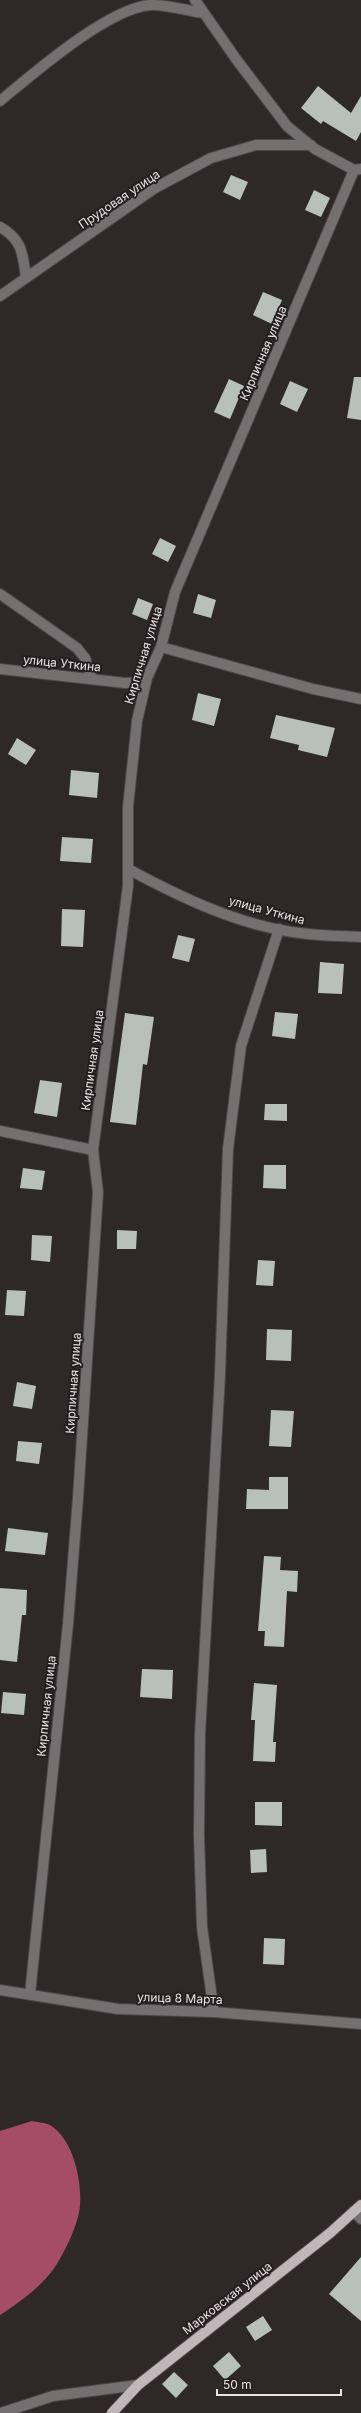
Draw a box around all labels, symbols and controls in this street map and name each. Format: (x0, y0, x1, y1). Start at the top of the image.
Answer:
street label: Прудовая улица (76, 166, 162, 232)
street label: Кирпичная улица (236, 303, 290, 403)
street label: Кирпичная улица (121, 604, 165, 706)
street label: улица Уткина (22, 651, 102, 675)
street label: улица Уткина (227, 893, 307, 927)
street label: Кирпичная улица (78, 1009, 106, 1111)
street label: Кирпичная улица (62, 1332, 84, 1434)
street label: Кирпичная улица (33, 1655, 59, 1757)
street label: улица 8 Марта (137, 1989, 223, 2007)
street label: Марковская улица (179, 2258, 275, 2338)
scale bar (217, 2371, 341, 2397)
text: 50 m (223, 2377, 252, 2392)

